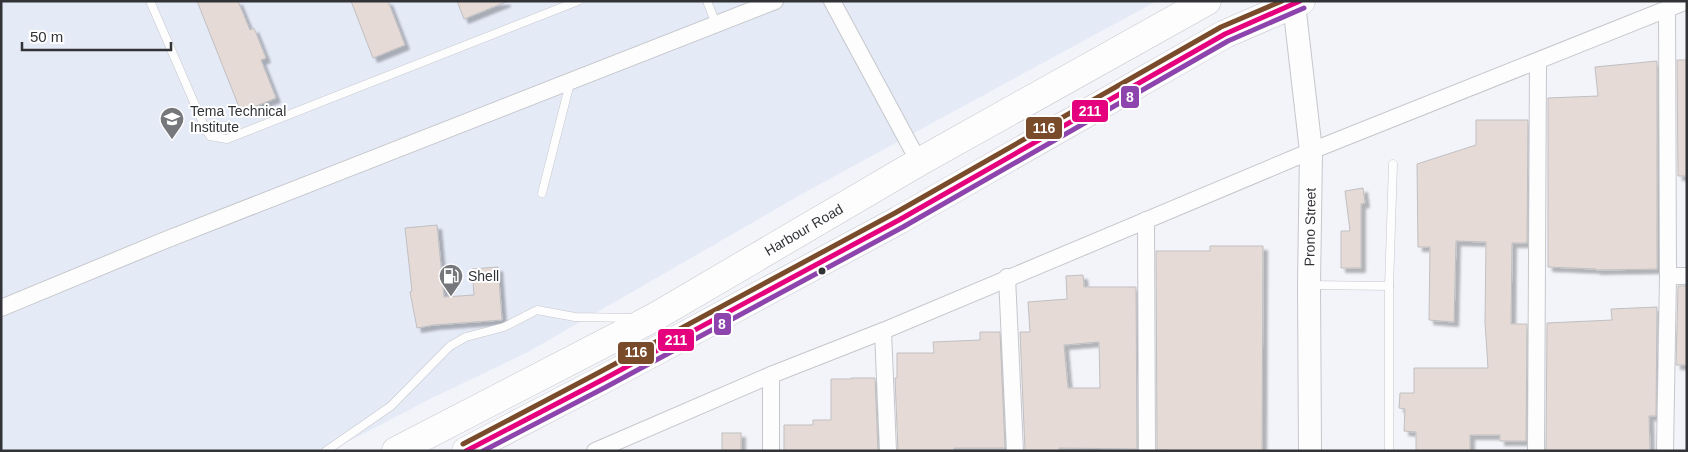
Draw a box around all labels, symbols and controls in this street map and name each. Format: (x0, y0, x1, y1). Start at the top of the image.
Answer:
scale bar (22, 20, 171, 52)
text: 50 m (30, 28, 63, 45)
line badge: 8 (1120, 85, 1140, 109)
text: 8 (1126, 89, 1134, 105)
line badge: 211 (1071, 99, 1109, 123)
place label: Tema Technical Institute (190, 103, 286, 135)
text: 211 (1079, 103, 1102, 119)
school or university icon: Tema Technical Institute (159, 106, 185, 140)
line badge: 116 (1025, 116, 1063, 140)
text: 116 (1033, 120, 1056, 136)
street label: Prono Street (1301, 187, 1319, 266)
street label: Harbour Road (762, 200, 846, 259)
fuel station icon: Shell (438, 263, 464, 297)
unlabelled marker (817, 266, 827, 276)
place label: Shell (468, 268, 499, 284)
line badge: 8 (713, 312, 732, 336)
text: 8 (718, 316, 726, 332)
line badge: 211 (657, 328, 695, 352)
text: 211 (665, 332, 688, 348)
line badge: 116 (617, 341, 655, 365)
text: 116 (625, 344, 648, 360)

